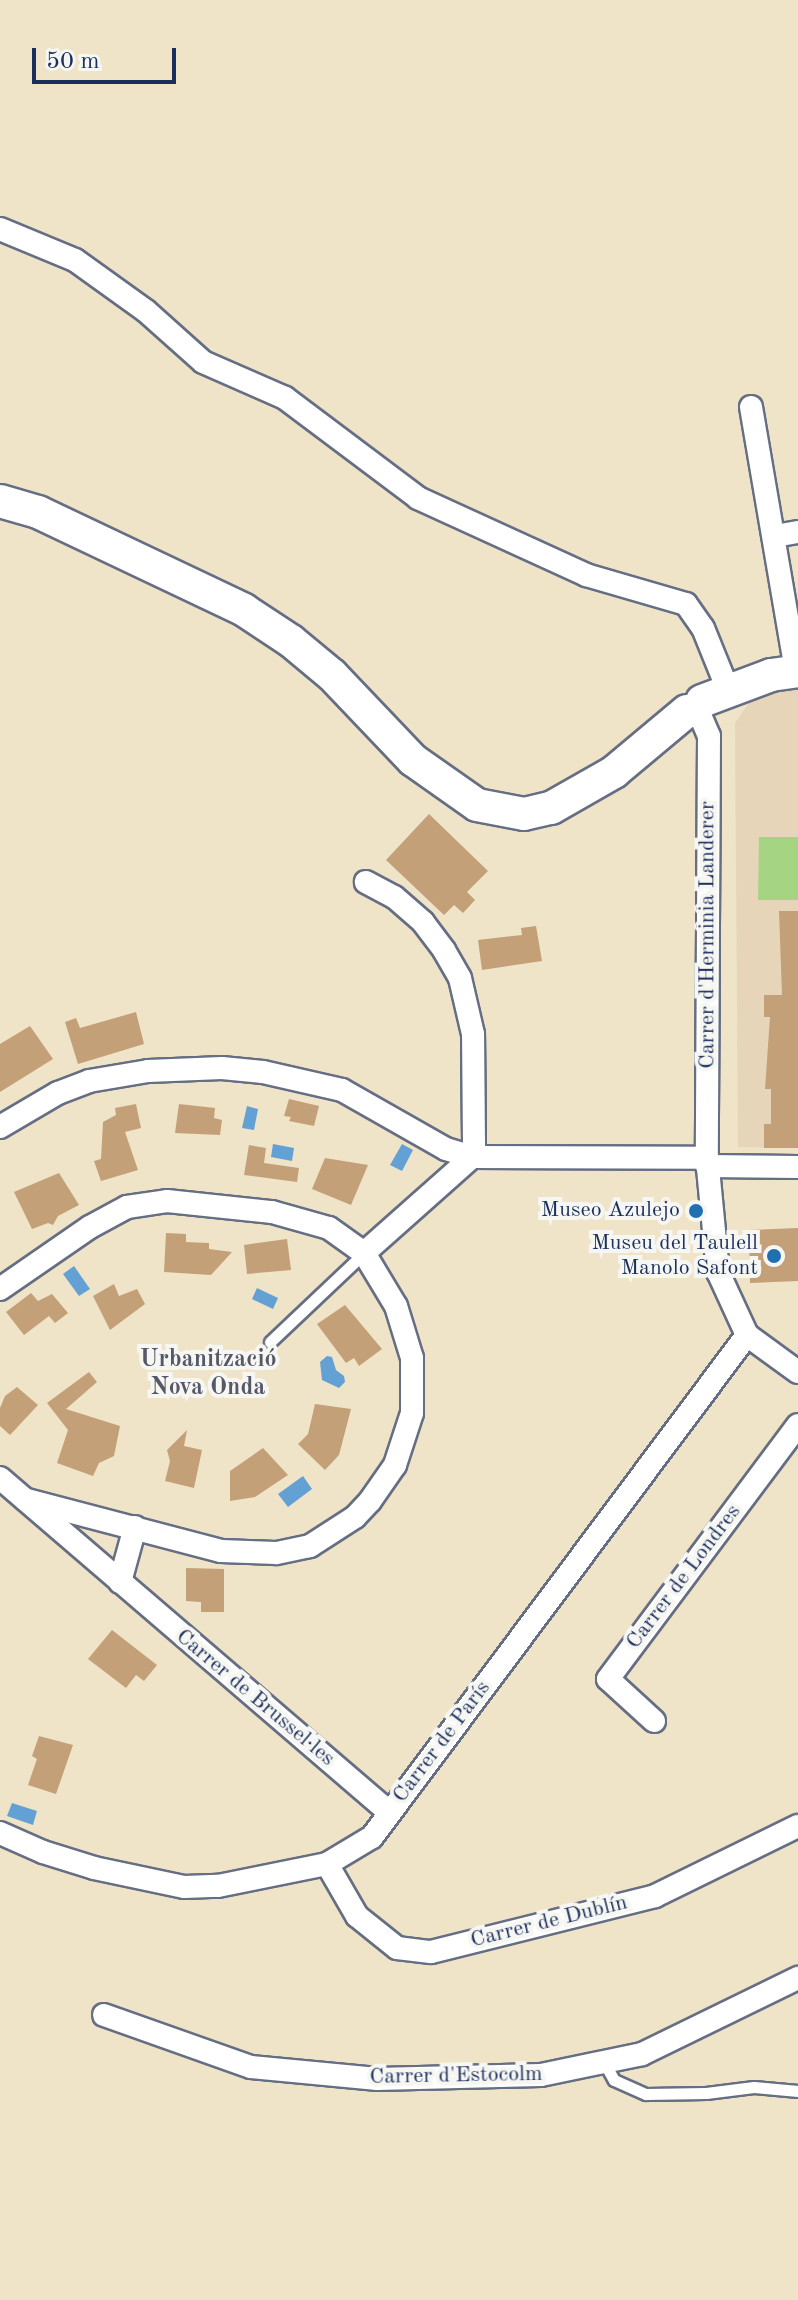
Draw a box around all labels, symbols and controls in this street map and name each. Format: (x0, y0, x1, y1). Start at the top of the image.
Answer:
scale bar (36, 32, 180, 82)
text: 50 m (46, 50, 100, 74)
street label: Carrer d'Herminia Landerer (695, 801, 721, 1069)
place label: Museo Azulejo (541, 1198, 680, 1224)
marker: Museo Azulejo (687, 1202, 705, 1220)
place label: Museu del Taulell Manolo Safont (591, 1230, 758, 1282)
marker: Museu del Taulell Manolo Safont (765, 1247, 783, 1265)
district label: Urbanització Nova Onda (139, 1347, 277, 1403)
street label: Carrer de Londres (621, 1499, 747, 1655)
street label: Carrer de Brussel·les (170, 1624, 340, 1772)
street label: Carrer de París (388, 1676, 496, 1808)
street label: Carrer de Dublín (468, 1890, 630, 1954)
street label: Carrer d'Estocolm (369, 2061, 543, 2091)

